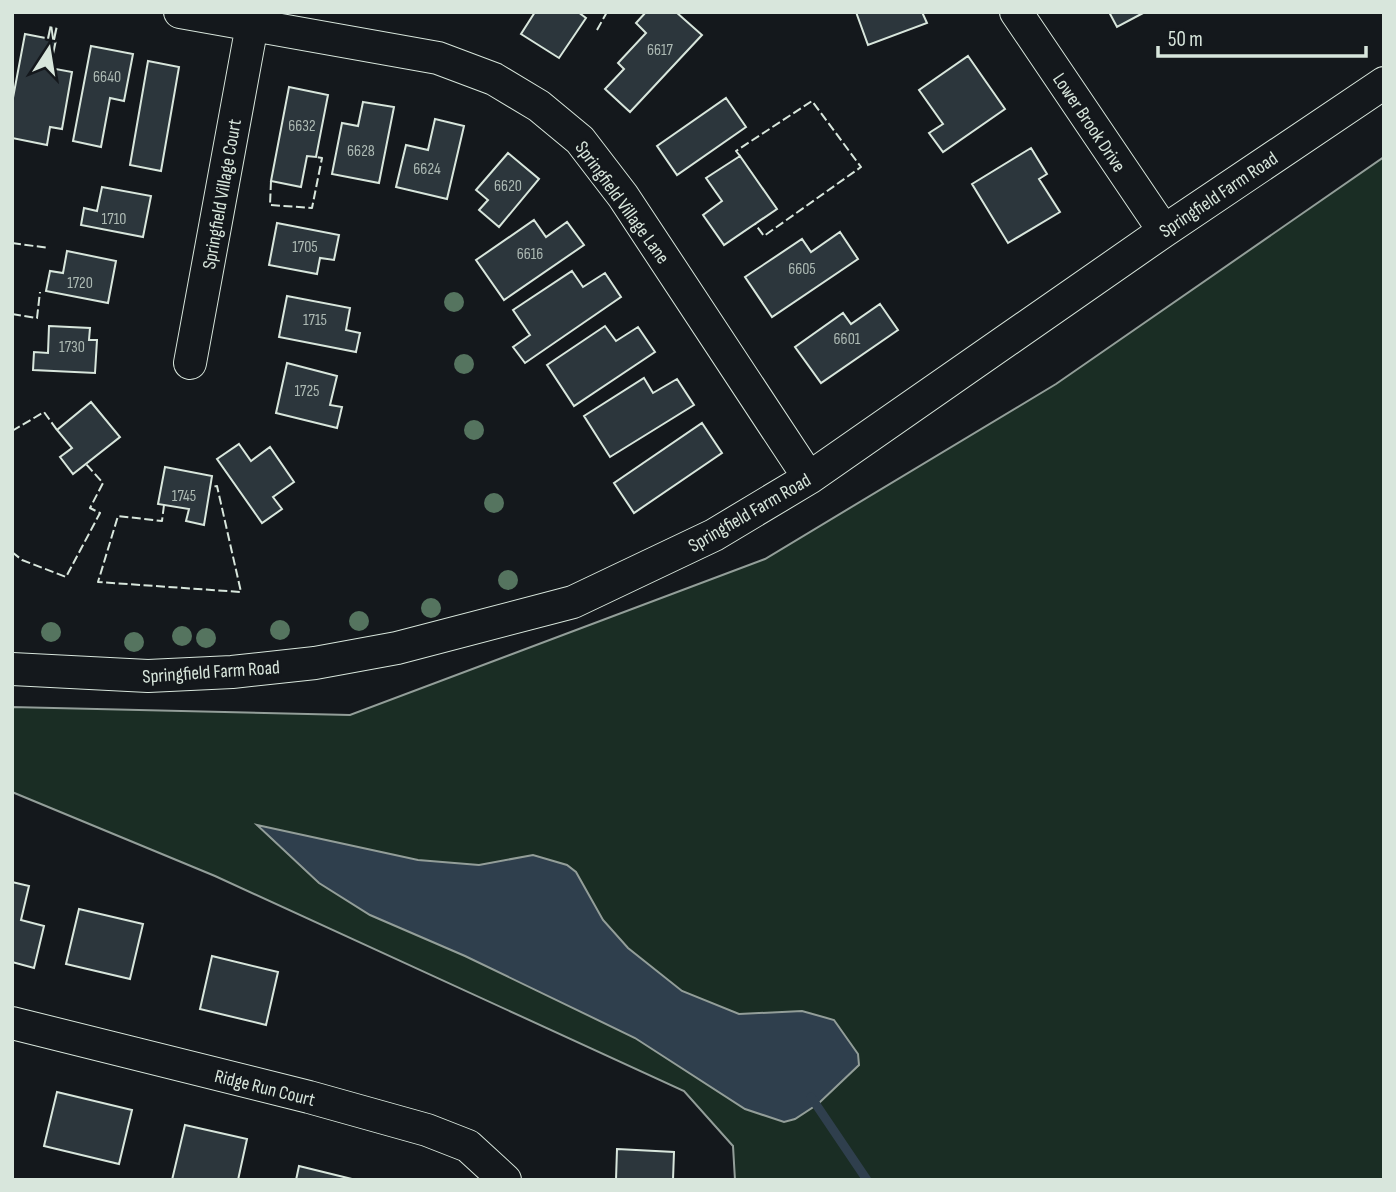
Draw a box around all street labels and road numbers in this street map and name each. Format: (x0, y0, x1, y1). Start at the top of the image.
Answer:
street label: Lower Brook Drive (1047, 69, 1130, 177)
street label: Springfield Village Court (198, 117, 247, 271)
street label: Springfield Village Lane (570, 137, 674, 269)
street label: Springfield Farm Road (1155, 147, 1282, 243)
street label: Springfield Farm Road (684, 469, 815, 558)
street label: Springfield Farm Road (142, 656, 281, 689)
street label: Ridge Run Court (212, 1065, 317, 1112)

